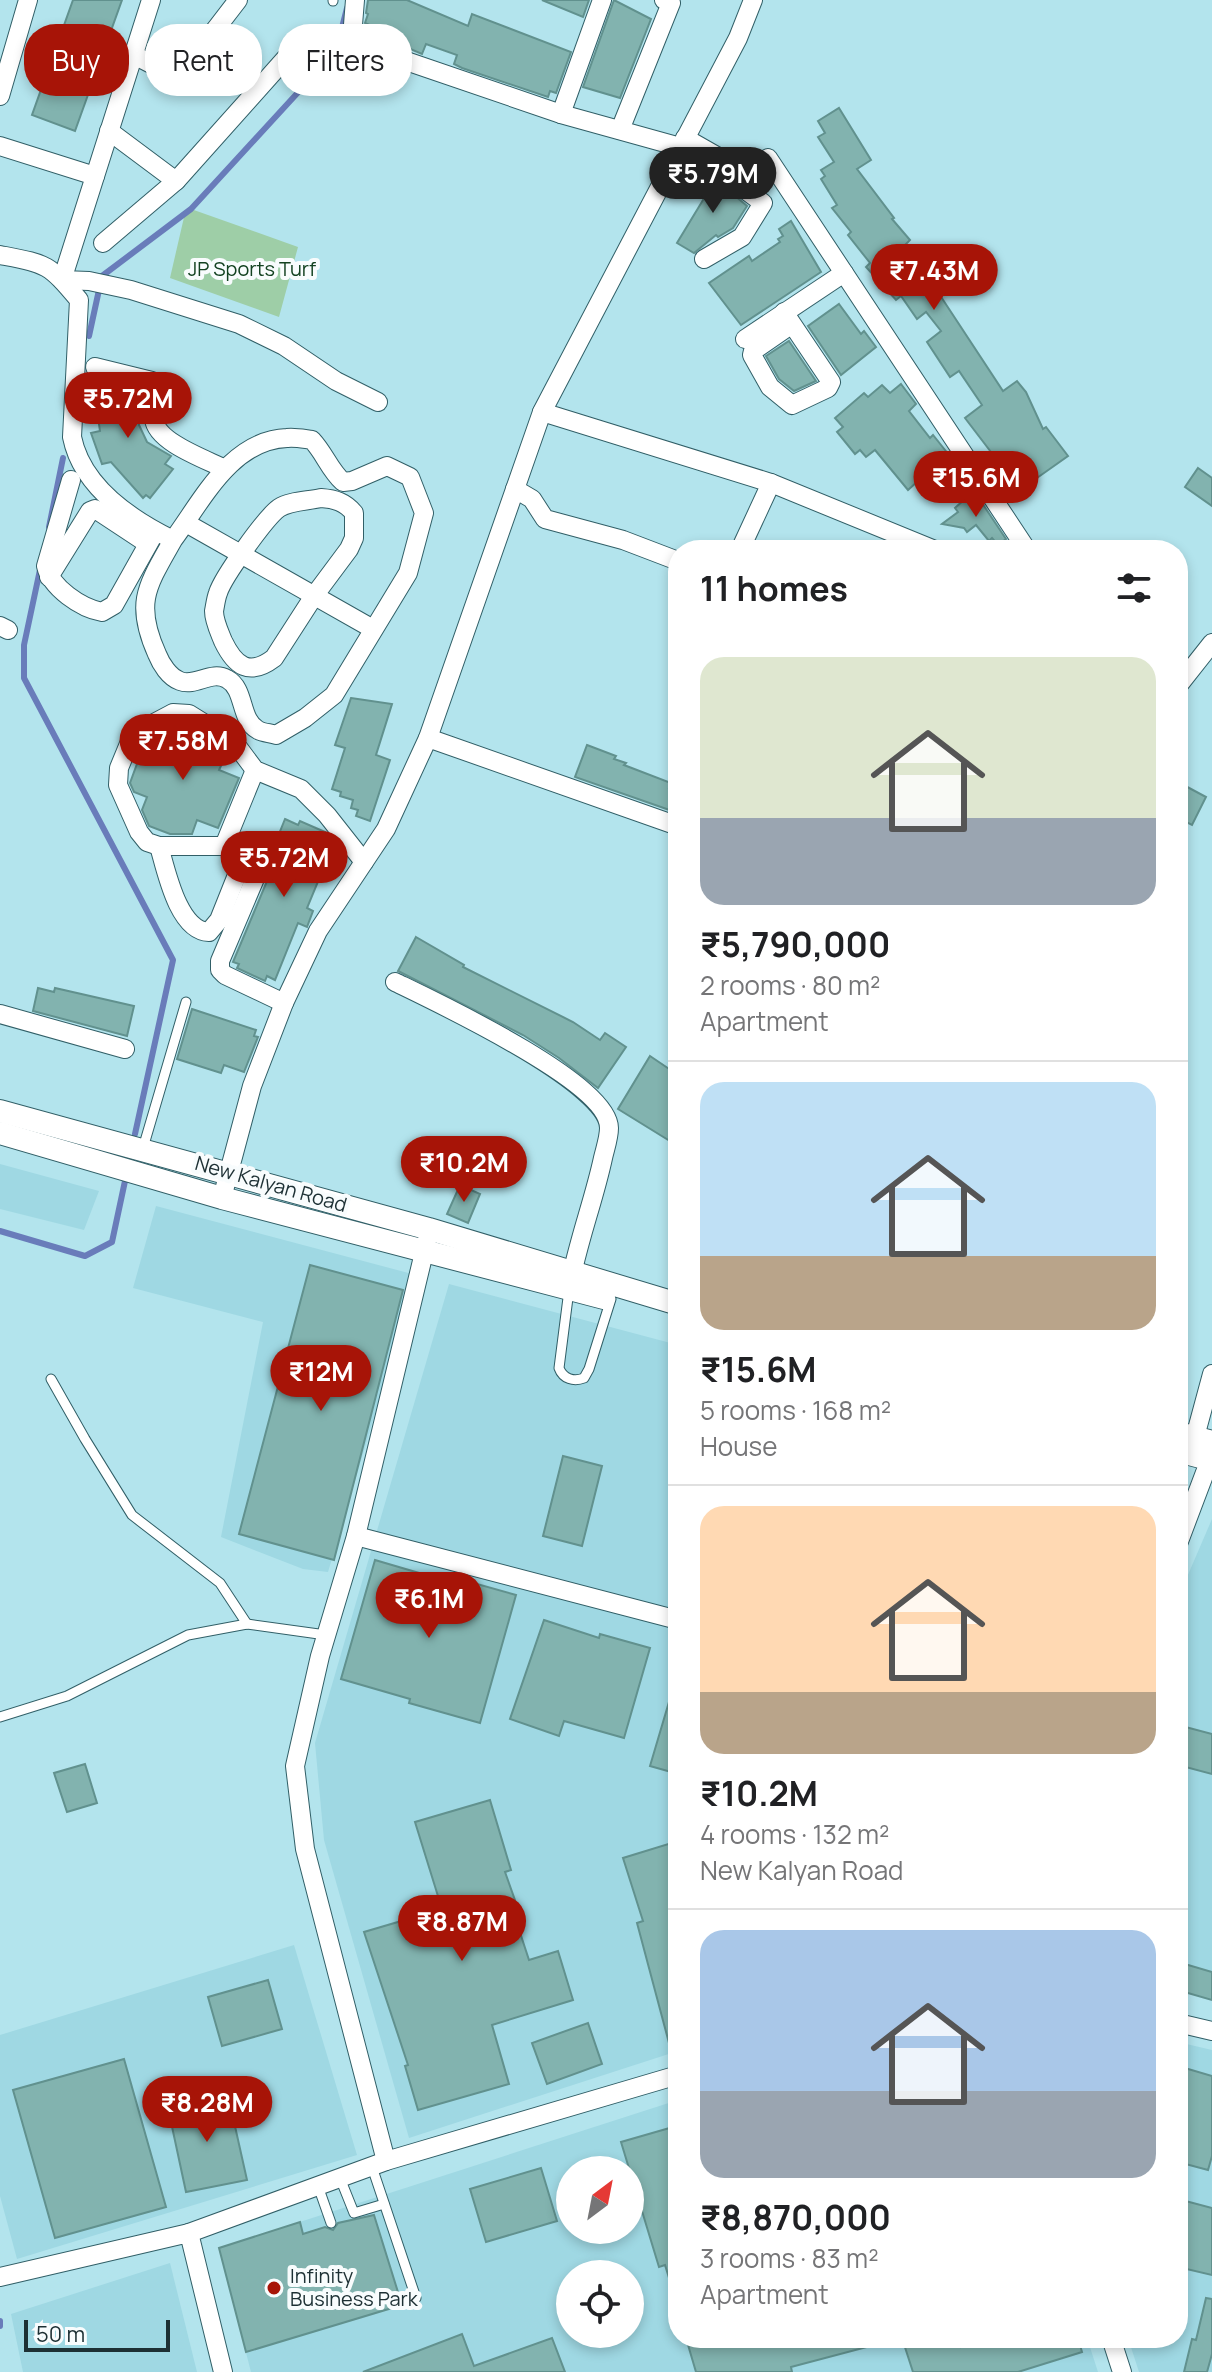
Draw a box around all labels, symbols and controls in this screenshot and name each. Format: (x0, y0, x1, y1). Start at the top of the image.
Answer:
chip: Buy (24, 24, 129, 96)
chip: Rent (145, 24, 262, 96)
chip: Filters (278, 24, 412, 96)
pin: ₹5.79M (648, 147, 778, 215)
text: ₹5.79M (667, 155, 759, 191)
pin: ₹7.43M (869, 244, 999, 312)
text: ₹7.43M (889, 252, 979, 288)
park label: JP Sports Turf (188, 255, 316, 282)
pin: ₹5.72M (63, 372, 193, 440)
text: ₹5.72M (83, 380, 173, 416)
pin: ₹15.6M (911, 451, 1041, 519)
text: ₹15.6M (932, 459, 1020, 495)
text: 11 homes (700, 565, 848, 611)
icon: filters (1112, 566, 1156, 610)
icon: home (856, 709, 1000, 853)
pin: ₹7.58M (118, 714, 248, 782)
text: ₹7.58M (138, 722, 228, 758)
pin: ₹5.72M (219, 831, 349, 899)
text: ₹5.72M (239, 839, 329, 875)
text: ₹5,790,000 (700, 921, 890, 967)
text: 2 rooms · 80 m² (700, 967, 880, 1003)
text: Apartment (700, 1003, 829, 1039)
icon: home (856, 1134, 1000, 1278)
pin: ₹10.2M (399, 1136, 529, 1204)
text: ₹10.2M (419, 1144, 509, 1180)
street label: New Kalyan Road (192, 1149, 350, 1218)
pin: ₹12M (274, 1345, 368, 1413)
text: ₹15.6M (700, 1346, 816, 1392)
text: ₹12M (288, 1353, 354, 1389)
text: 5 rooms · 168 m² (700, 1392, 891, 1428)
text: House (700, 1428, 777, 1464)
icon: home (856, 1558, 1000, 1702)
pin: ₹6.1M (373, 1572, 485, 1640)
text: ₹6.1M (394, 1580, 464, 1616)
text: ₹10.2M (700, 1770, 818, 1816)
text: 4 rooms · 132 m² (700, 1816, 889, 1852)
text: New Kalyan Road (700, 1852, 903, 1888)
pin: ₹8.87M (397, 1895, 527, 1963)
text: ₹8.87M (416, 1903, 508, 1939)
icon: home (856, 1982, 1000, 2126)
pin: ₹8.28M (142, 2076, 272, 2144)
text: ₹8.28M (160, 2084, 254, 2120)
north arrow (556, 2156, 644, 2244)
map controls (556, 2156, 644, 2348)
text: ₹8,870,000 (700, 2194, 891, 2240)
text: 3 rooms · 83 m² (700, 2240, 879, 2276)
button: locate (556, 2260, 644, 2348)
place label: Infinity Business Park (290, 2262, 419, 2312)
text: Apartment (700, 2276, 829, 2312)
marker: Infinity Business Park (265, 2279, 283, 2297)
scale bar (24, 2316, 170, 2352)
text: 50 m (36, 2319, 85, 2349)

